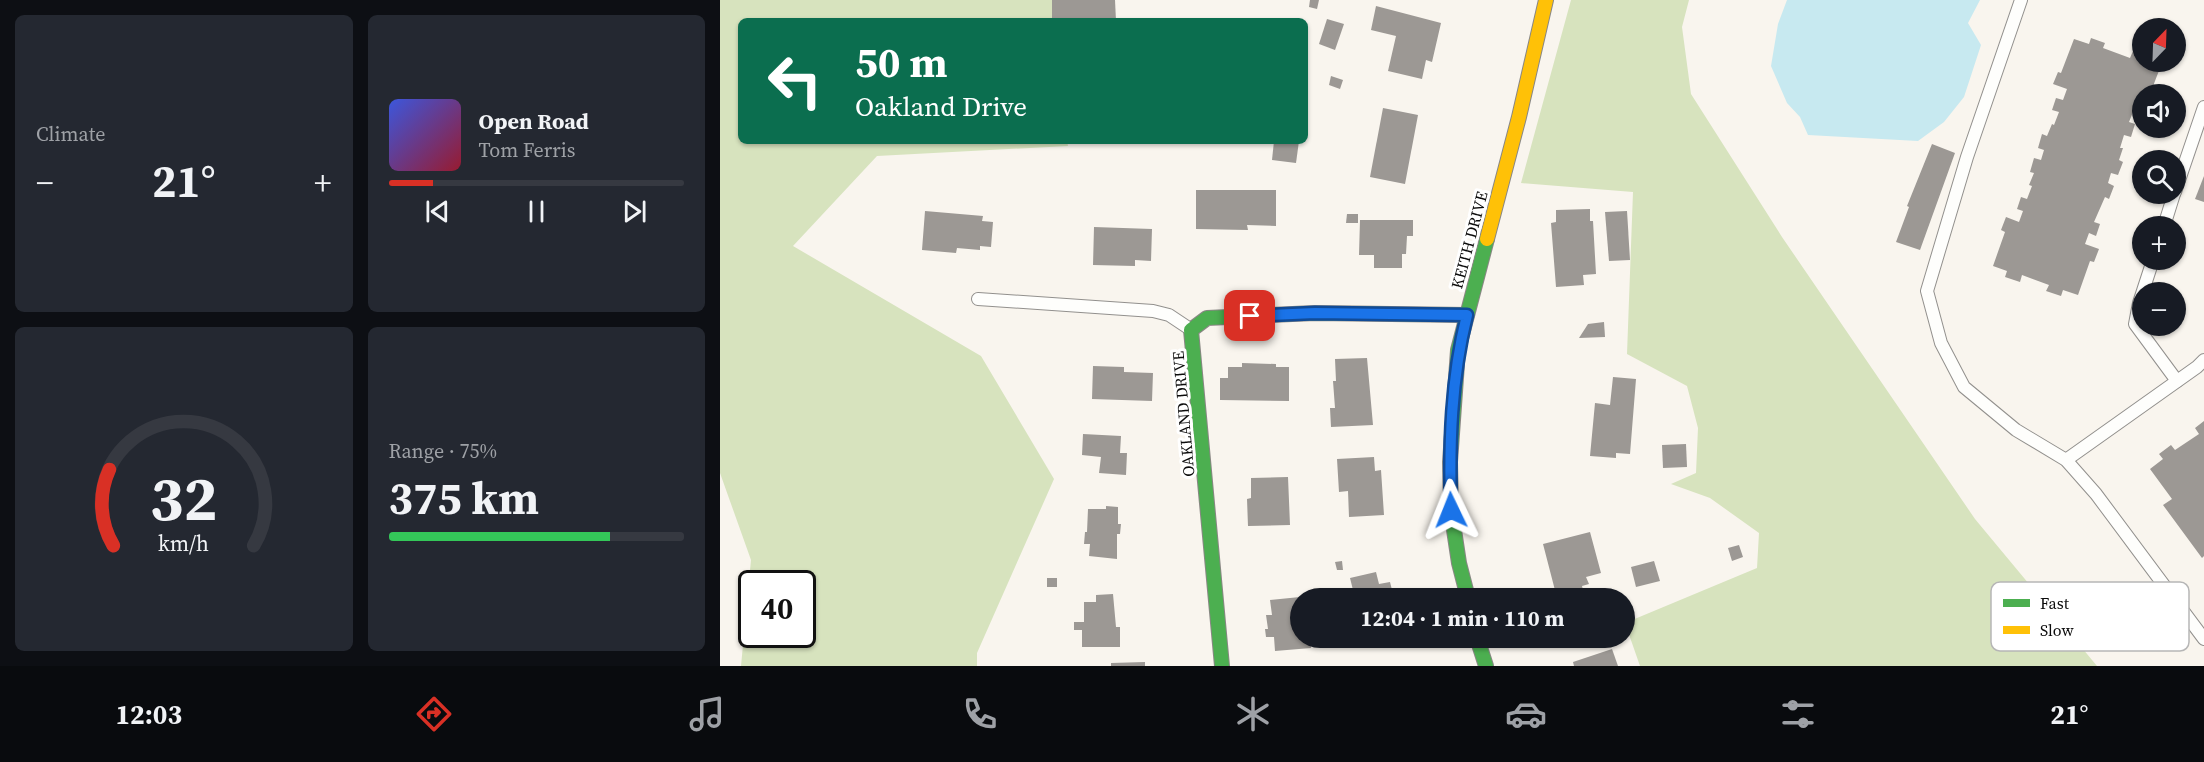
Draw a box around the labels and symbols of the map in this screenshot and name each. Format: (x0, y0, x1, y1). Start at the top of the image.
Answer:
north arrow (2132, 18, 2186, 72)
street label: KEITH DRIVE (1445, 189, 1493, 291)
pin (1224, 290, 1275, 341)
street label: OAKLAND DRIVE (1167, 350, 1199, 478)
position arrow (1419, 478, 1483, 542)
speed limit sign: 40 (738, 570, 816, 648)
legend (1991, 582, 2189, 651)
text: Fast (2040, 592, 2070, 614)
text: Slow (2040, 619, 2075, 641)

